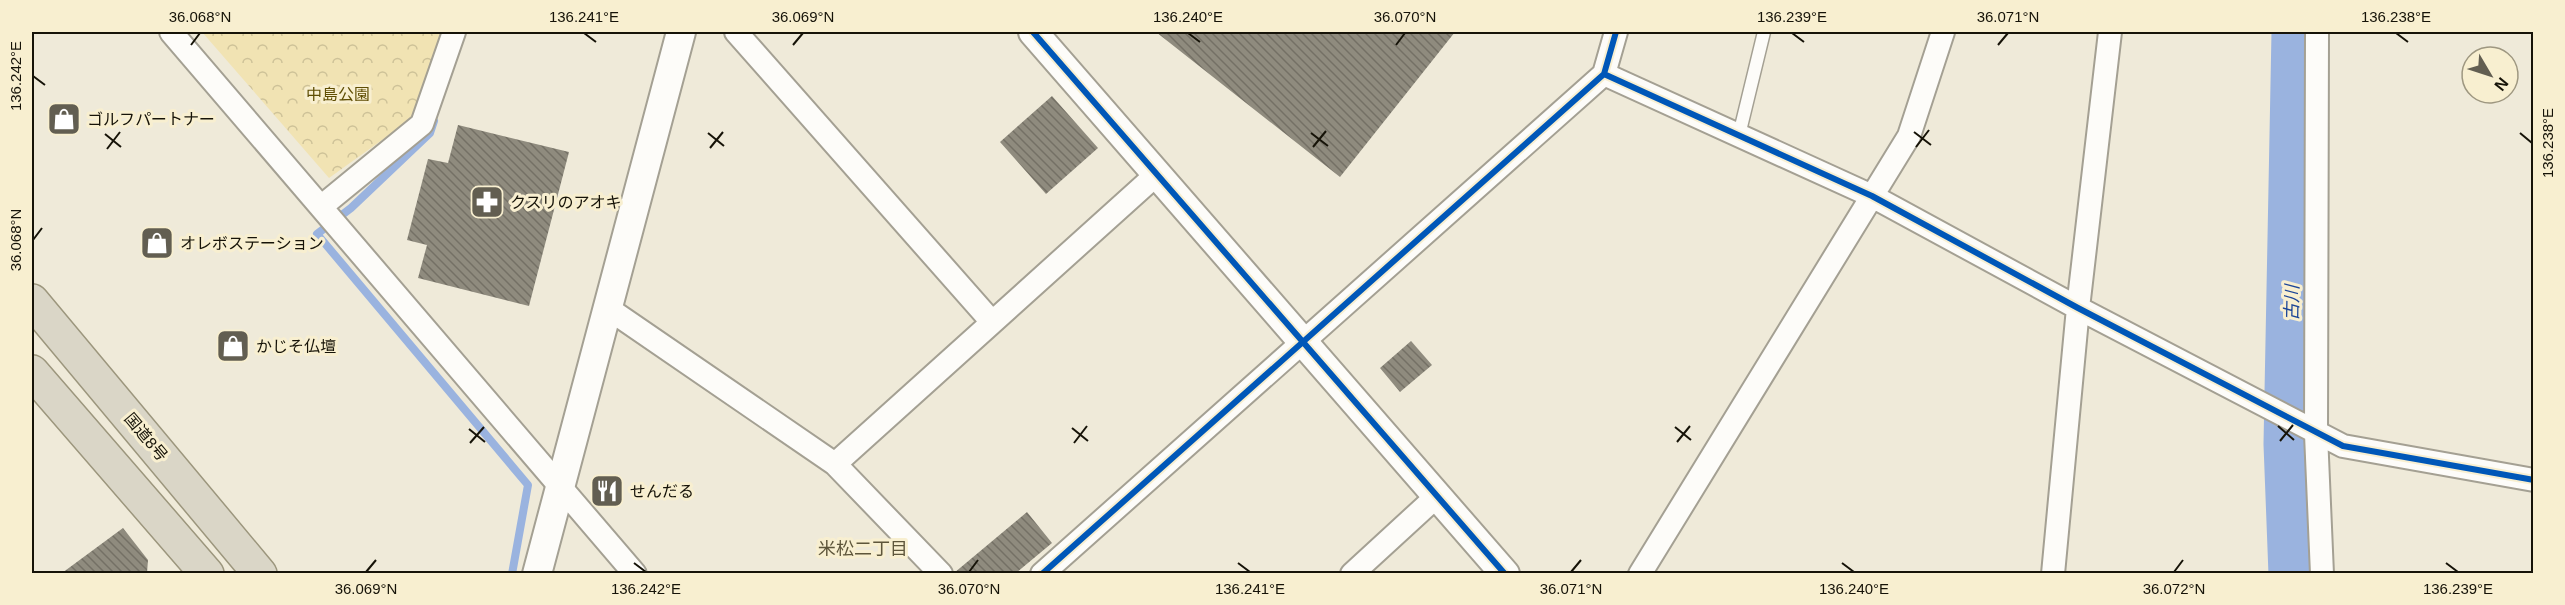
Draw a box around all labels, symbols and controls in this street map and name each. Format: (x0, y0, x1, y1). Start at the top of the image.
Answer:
text: 36.068°N (169, 8, 231, 25)
text: 136.241°E (549, 8, 619, 25)
text: 36.069°N (772, 8, 834, 25)
text: 136.240°E (1153, 8, 1223, 25)
text: 36.070°N (1374, 8, 1436, 25)
text: 136.239°E (1757, 8, 1827, 25)
text: 36.071°N (1977, 8, 2039, 25)
text: 136.238°E (2361, 8, 2431, 25)
text: 136.242°E (7, 41, 24, 111)
north arrow (2460, 45, 2520, 105)
text: N (2491, 74, 2512, 94)
park label: 中島公園 (306, 86, 370, 103)
shop icon: ゴルフパートナー (46, 101, 82, 137)
text: 136.238°E (2539, 108, 2556, 178)
place label: ゴルフパートナー (87, 111, 215, 128)
pharmacy icon: クスリのアオキ (469, 184, 505, 220)
place label: クスリのアオキ (510, 194, 622, 211)
text: 36.068°N (7, 209, 24, 271)
shop icon: オレボステーション (139, 225, 175, 261)
place label: オレボステーション (180, 235, 324, 252)
water label: 古川 (2282, 283, 2302, 321)
shop icon: かじそ仏壇 (215, 328, 251, 364)
place label: かじそ仏壇 (256, 338, 336, 355)
street label: 国道8号 (121, 410, 171, 464)
restaurant icon: せんだる (589, 473, 625, 509)
place label: せんだる (630, 483, 694, 500)
district label: 米松二丁目 (818, 539, 908, 559)
text: 36.069°N (335, 580, 397, 597)
text: 136.242°E (611, 580, 681, 597)
text: 36.070°N (938, 580, 1000, 597)
text: 136.241°E (1215, 580, 1285, 597)
text: 36.071°N (1540, 580, 1602, 597)
text: 136.240°E (1819, 580, 1889, 597)
text: 36.072°N (2143, 580, 2205, 597)
text: 136.239°E (2423, 580, 2493, 597)

